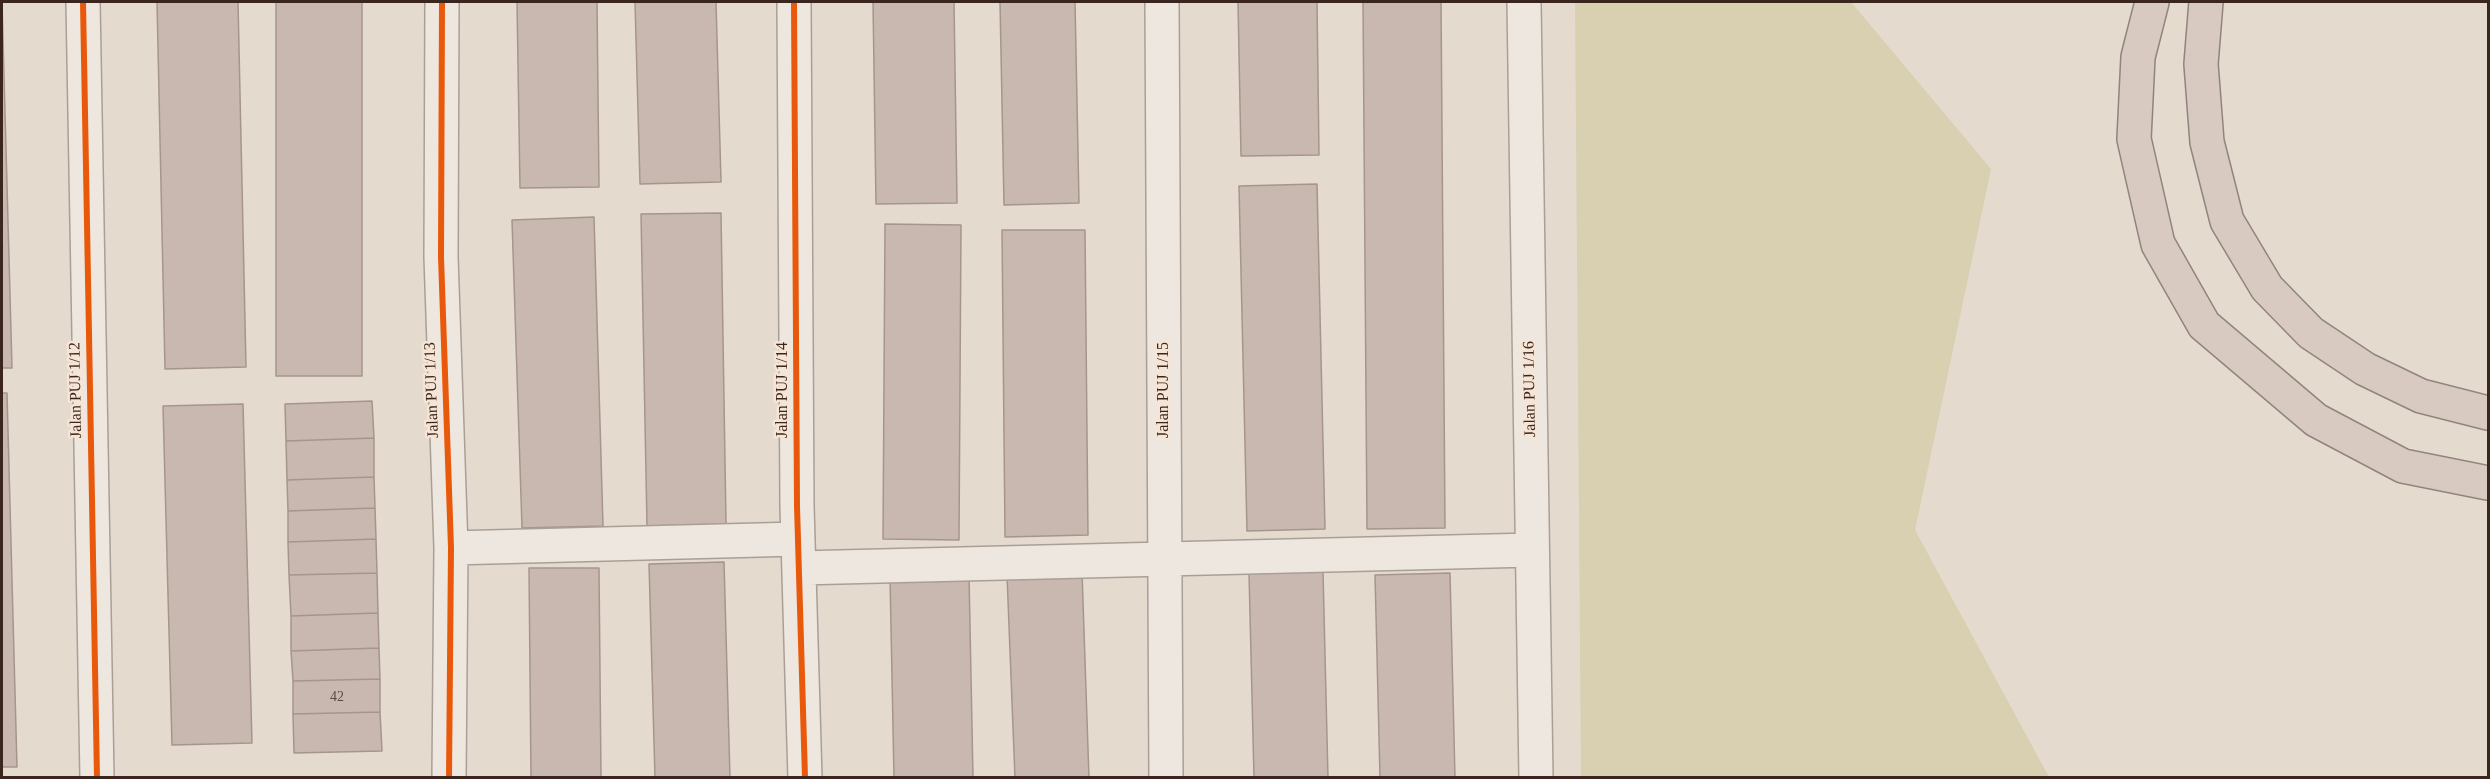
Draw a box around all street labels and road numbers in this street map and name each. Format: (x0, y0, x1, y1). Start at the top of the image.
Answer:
street label: Jalan PUJ 1/16 (1520, 341, 1540, 437)
street label: Jalan PUJ 1/12 (66, 342, 86, 438)
street label: Jalan PUJ 1/13 (421, 342, 443, 438)
street label: Jalan PUJ 1/14 (773, 342, 793, 438)
street label: Jalan PUJ 1/15 (1154, 342, 1174, 438)

